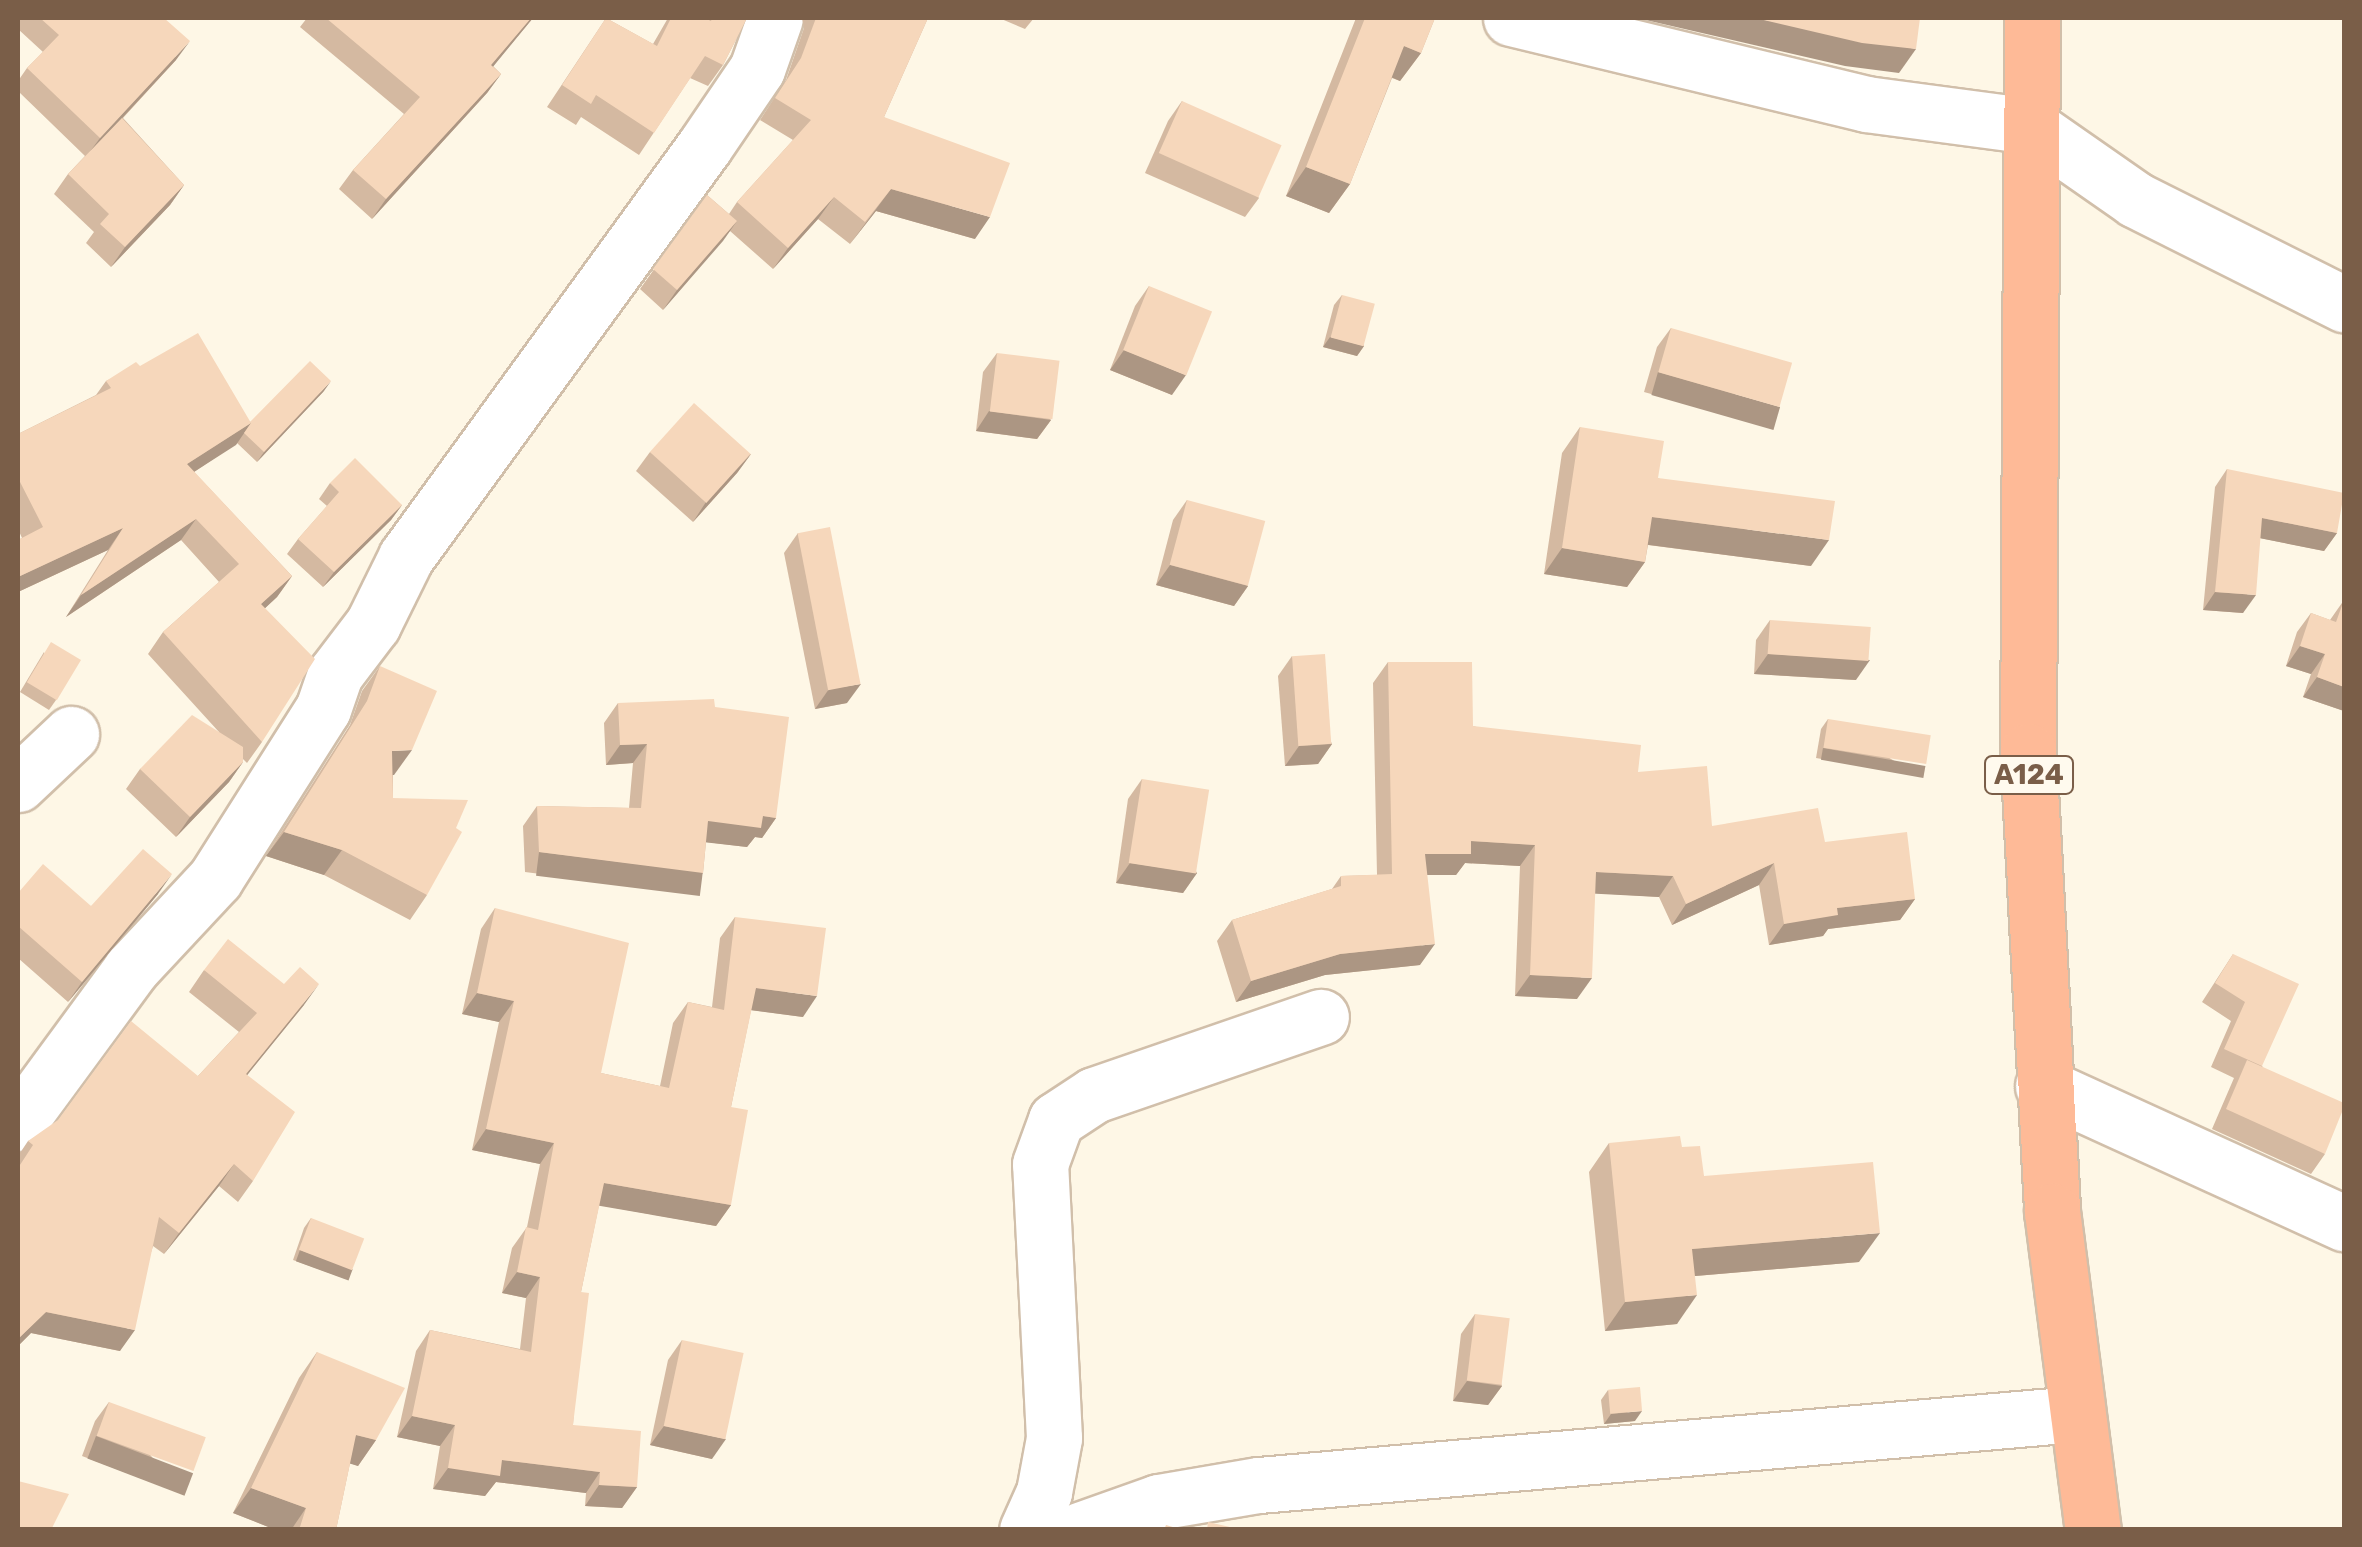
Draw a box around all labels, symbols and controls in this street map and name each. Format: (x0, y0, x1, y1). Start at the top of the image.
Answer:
road number: A124 (1984, 752, 2074, 798)

